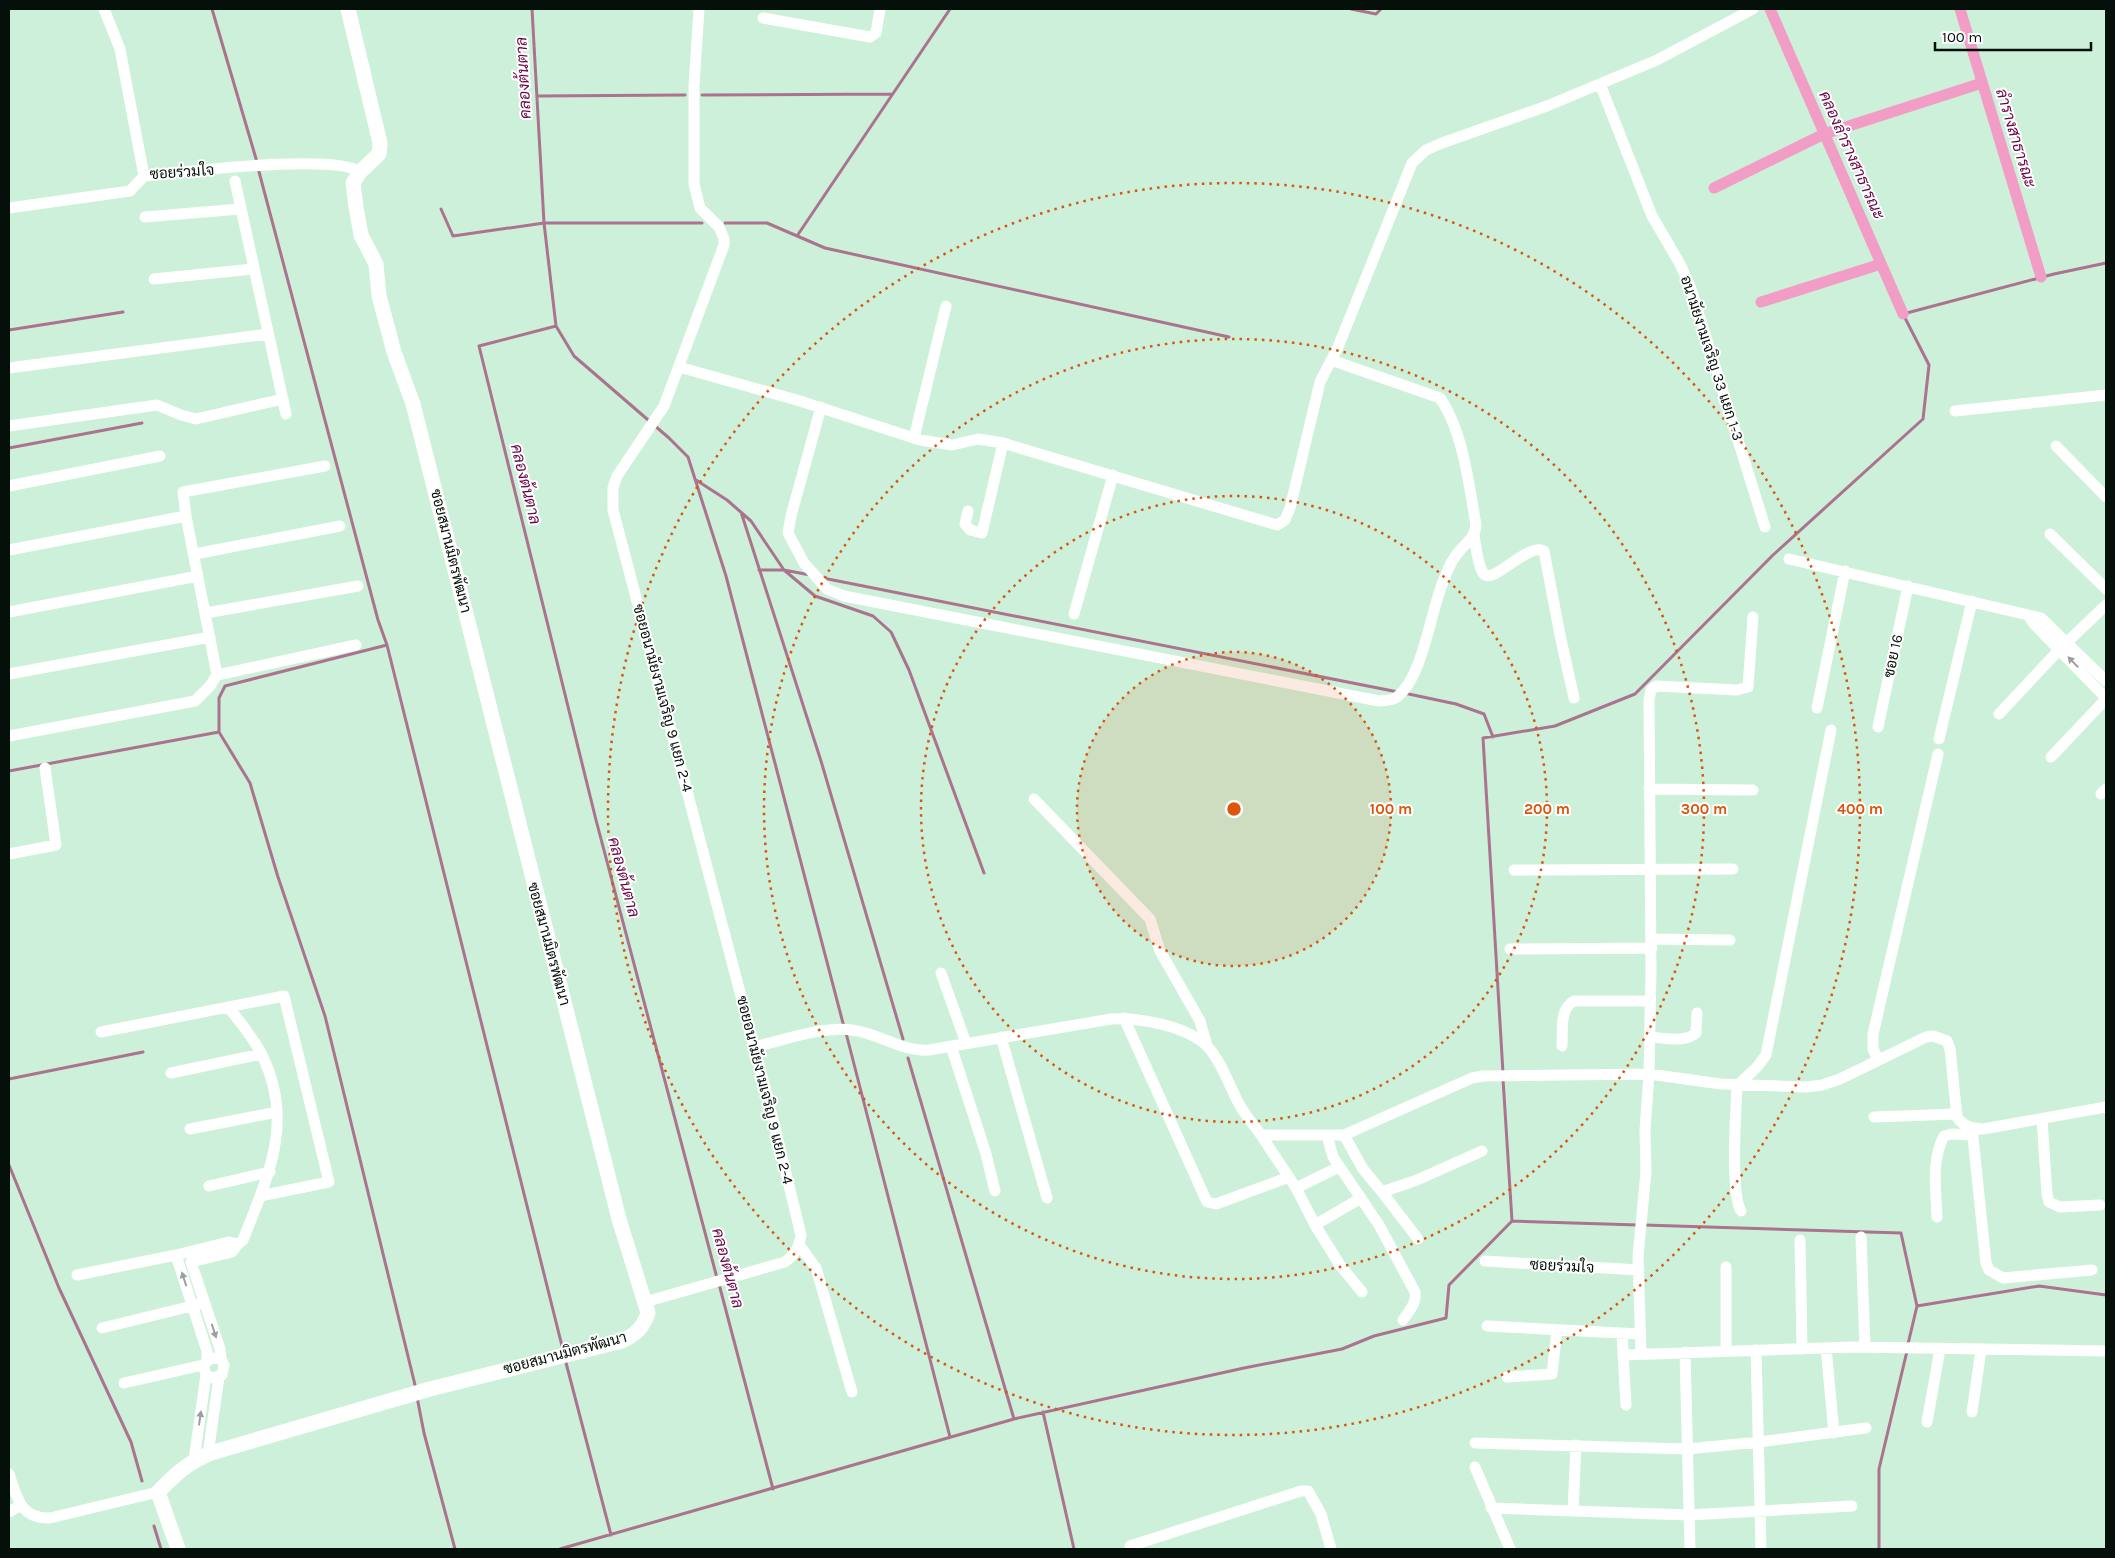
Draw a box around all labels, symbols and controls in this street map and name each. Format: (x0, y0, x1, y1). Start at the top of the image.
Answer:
scale bar (1935, 20, 2091, 52)
text: 100 m (1942, 28, 1982, 46)
water label: คลองต้นตาล (509, 36, 535, 120)
water label: ลำรางสาธารณะ (1992, 86, 2040, 190)
water label: คลองลำรางสาธารณะ (1815, 88, 1889, 223)
street label: ซอยร่วมใจ (149, 160, 215, 183)
street label: อนามัยงามเจริญ 33 แยก 1-3 (1677, 273, 1747, 443)
water label: คลองต้นตาล (507, 441, 547, 526)
street label: ซอยสมานมิตรพัฒนา (427, 487, 475, 615)
street label: ซอยอนามัยงามเจริญ 9 แยก 2-4 (629, 602, 697, 794)
street label: ซอย 16 (1880, 633, 1906, 679)
one-way arrow (2067, 657, 2079, 669)
centre of rings (1225, 800, 1243, 818)
text: 100 m (1370, 800, 1412, 818)
text: 200 m (1524, 800, 1570, 818)
text: 300 m (1681, 800, 1727, 818)
text: 400 m (1837, 800, 1883, 818)
water label: คลองต้นตาล (604, 834, 646, 919)
street label: ซอยสมานมิตรพัฒนา (524, 880, 574, 1008)
street label: ซอยอนามัยงามเจริญ 9 แยก 2-4 (733, 994, 797, 1187)
water label: คลองต้นตาล (708, 1225, 750, 1310)
street label: ซอยร่วมใจ (1529, 1254, 1595, 1277)
one-way arrow (180, 1271, 188, 1286)
one-way arrow (210, 1324, 218, 1339)
street label: ซอยสมานมิตรพัฒนา (501, 1328, 629, 1378)
one-way arrow (197, 1409, 205, 1425)

